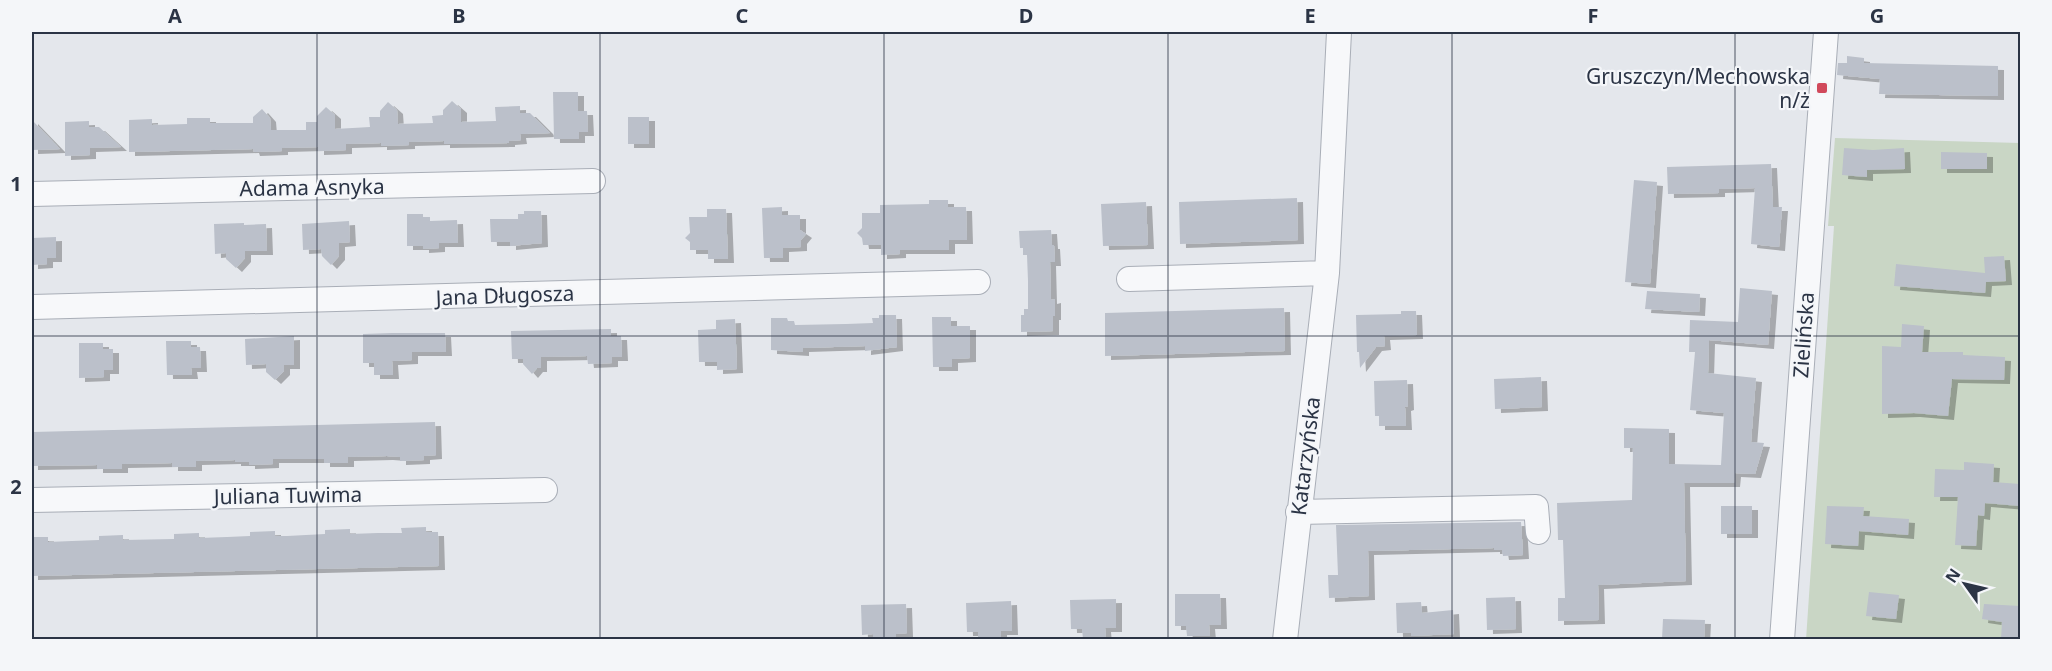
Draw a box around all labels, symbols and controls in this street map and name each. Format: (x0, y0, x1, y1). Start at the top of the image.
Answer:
text: A (168, 2, 182, 29)
text: B (452, 2, 466, 29)
text: C (736, 2, 749, 29)
text: D (1019, 2, 1033, 29)
text: E (1304, 2, 1316, 29)
text: F (1588, 2, 1598, 29)
text: G (1870, 2, 1884, 29)
place label: Gruszczyn/Mechowska n/ż (1586, 62, 1810, 114)
marker: Gruszczyn/Mechowska n/ż (1815, 81, 1829, 95)
text: 1 (10, 170, 22, 197)
street label: Adama Asnyka (239, 172, 385, 202)
street label: Jana Długosza (433, 279, 575, 311)
street label: Zielińska (1786, 291, 1820, 379)
street label: Katarzyńska (1284, 395, 1326, 517)
text: 2 (10, 473, 22, 500)
street label: Juliana Tuwima (212, 480, 362, 510)
north arrow (1935, 554, 1995, 614)
text: N (1940, 564, 1965, 587)

